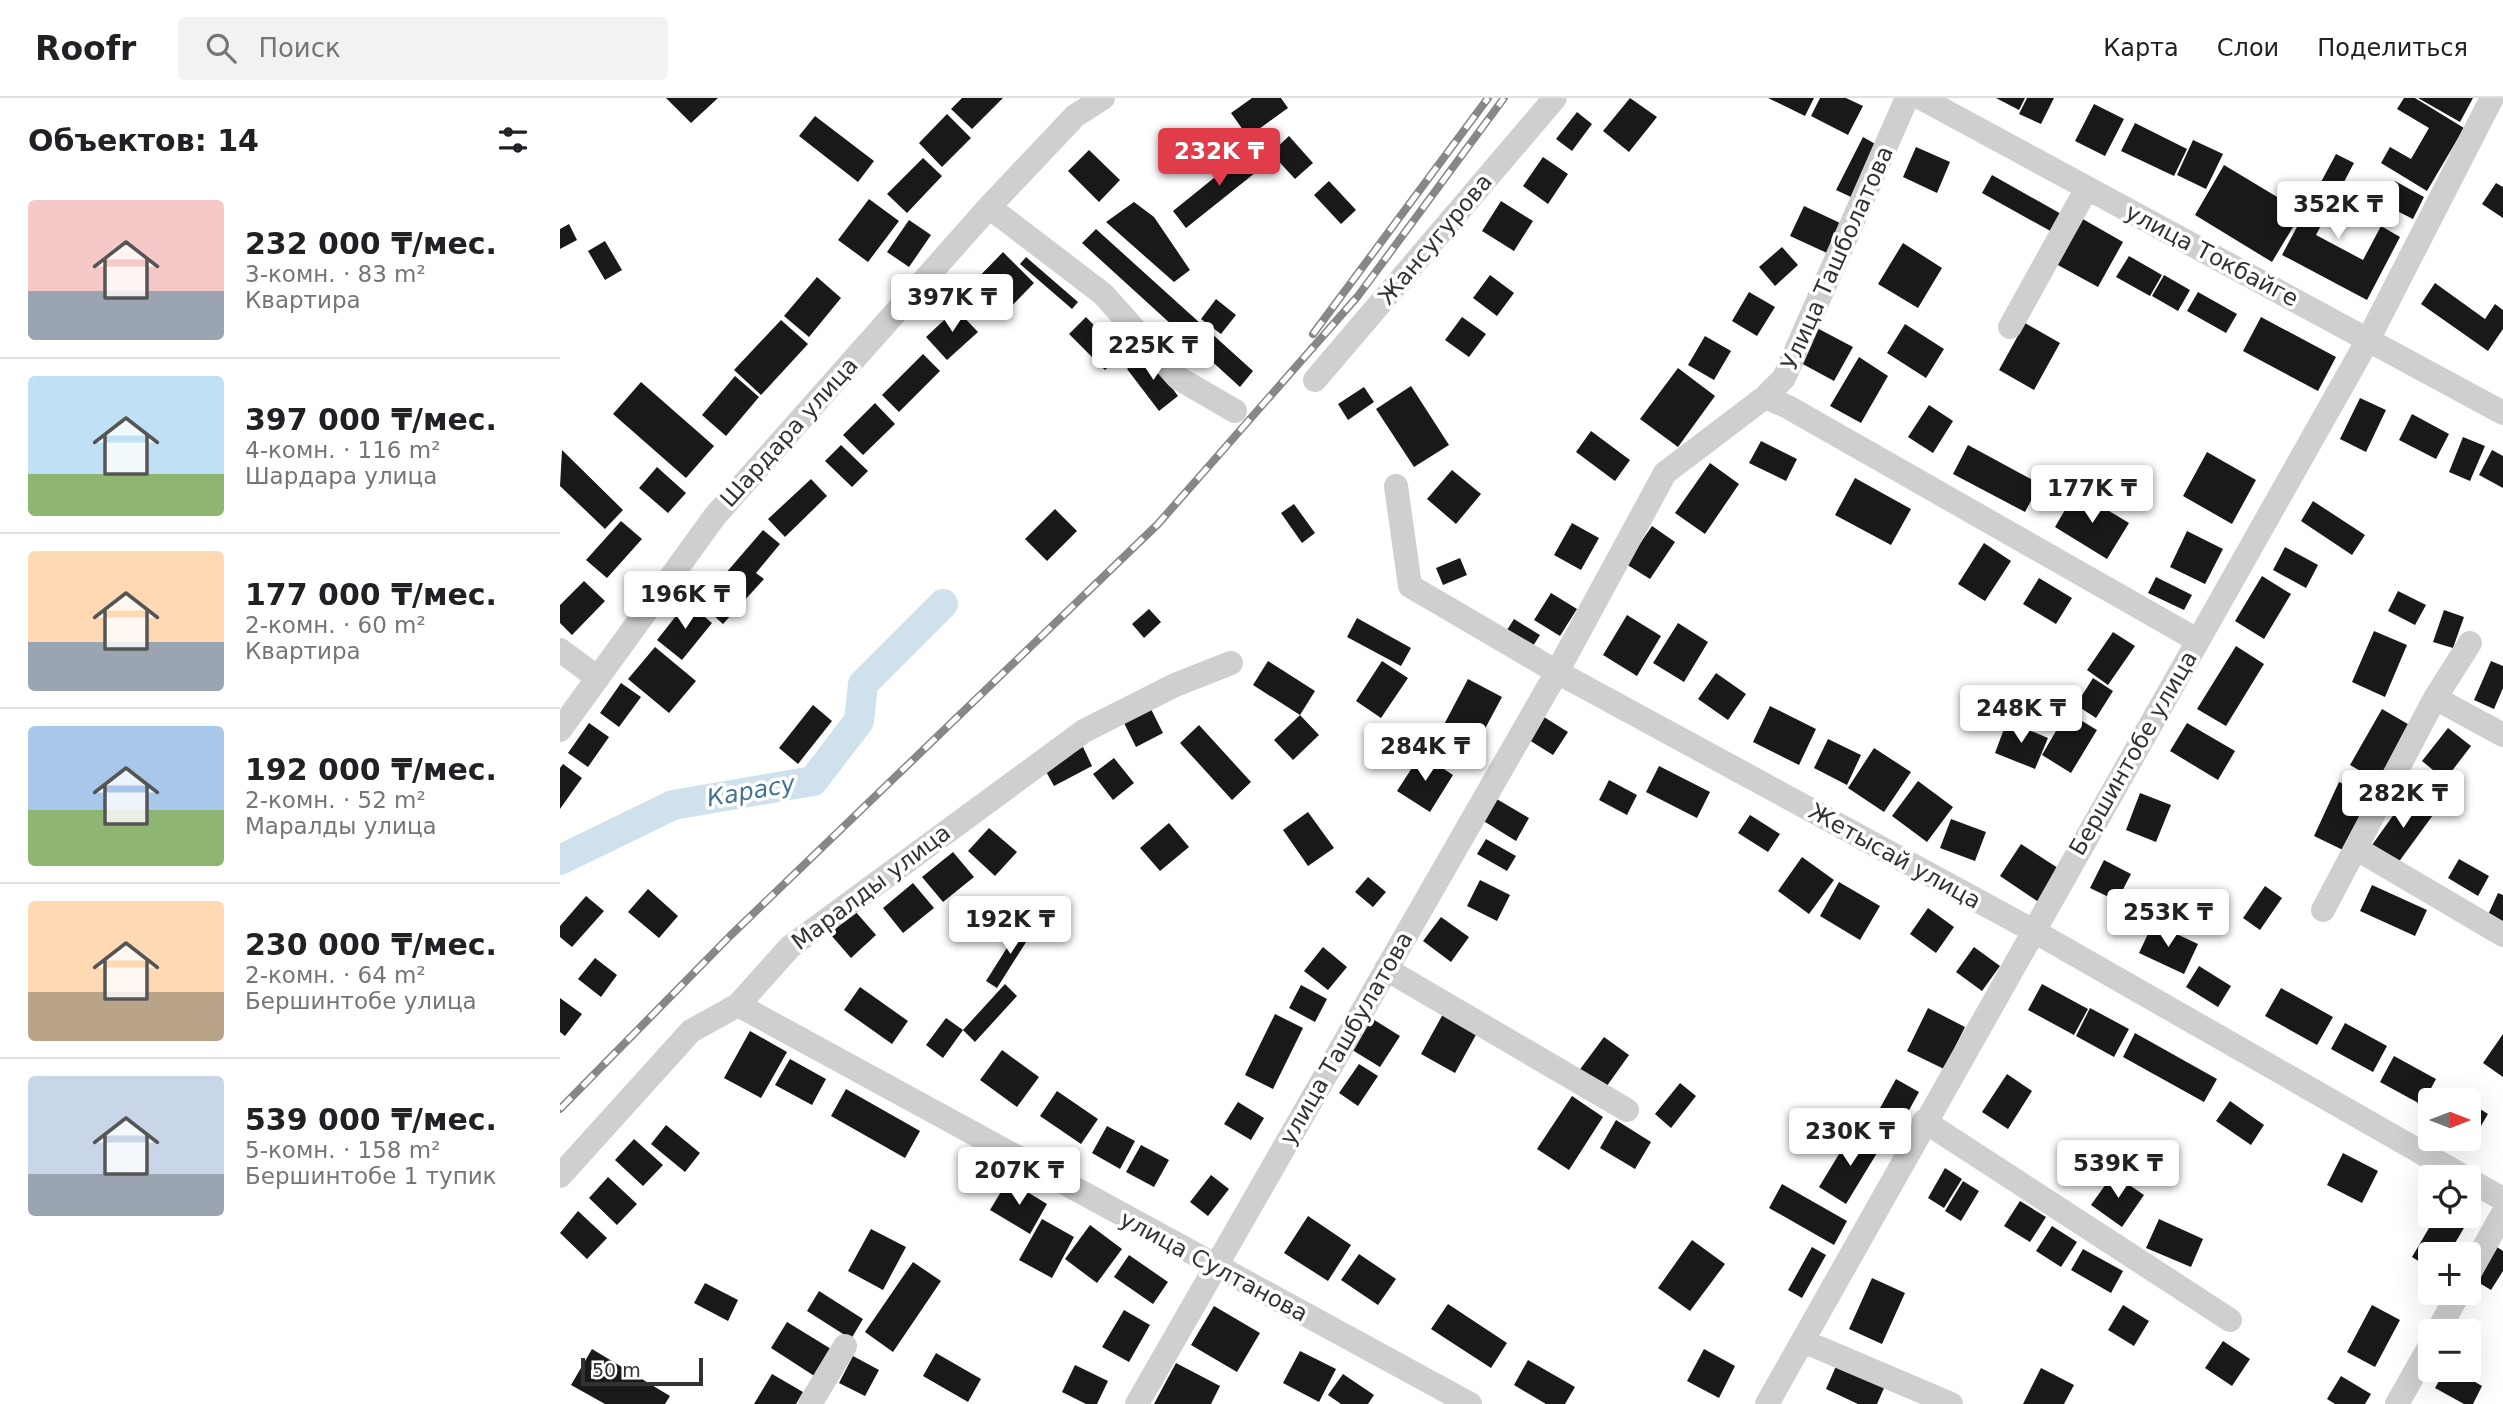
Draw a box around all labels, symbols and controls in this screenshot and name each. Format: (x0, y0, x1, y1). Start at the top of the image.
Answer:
search box (178, 17, 668, 80)
text: Roofr (35, 29, 136, 68)
icon: search (202, 29, 240, 67)
text: Поиск (258, 33, 341, 63)
text: Карта (2103, 34, 2179, 62)
text: Слои (2217, 34, 2279, 62)
text: Поделиться (2317, 34, 2468, 62)
icon: filters (494, 121, 532, 159)
text: Объектов: 14 (28, 123, 259, 158)
pin: 232K ₸ (1162, 129, 1276, 188)
text: 232K ₸ (1174, 138, 1264, 164)
street label: Улица Ташболатова (1776, 142, 1898, 374)
street label: Жансугурова (1373, 169, 1497, 309)
pin: 352K ₸ (2281, 181, 2395, 241)
text: 352K ₸ (2293, 191, 2383, 217)
street label: улица Токбайге (2121, 199, 2303, 311)
text: 232 000 ₸/мес. (245, 226, 497, 261)
icon: home (84, 228, 168, 312)
text: 3-комн. · 83 m² (245, 261, 426, 287)
pin: 397K ₸ (895, 274, 1009, 334)
text: 397K ₸ (907, 284, 997, 310)
text: Квартира (245, 287, 361, 313)
pin: 225K ₸ (1096, 322, 1210, 382)
text: 225K ₸ (1108, 332, 1198, 358)
street label: Шардара улица (715, 352, 863, 512)
text: 397 000 ₸/мес. (245, 402, 497, 437)
icon: home (84, 404, 168, 488)
text: 4-комн. · 116 m² (245, 437, 440, 463)
text: Шардара улица (245, 463, 437, 489)
pin: 177K ₸ (2035, 466, 2149, 525)
text: 177K ₸ (2047, 475, 2137, 501)
pin: 196K ₸ (628, 572, 742, 631)
text: 177 000 ₸/мес. (245, 577, 497, 612)
icon: home (84, 579, 168, 663)
text: 196K ₸ (640, 581, 730, 607)
text: 2-комн. · 60 m² (245, 612, 426, 638)
text: Квартира (245, 638, 361, 664)
street label: Бершинтобе улица (2064, 646, 2202, 860)
pin: 248K ₸ (1964, 686, 2078, 745)
text: 248K ₸ (1976, 695, 2066, 721)
pin: 284K ₸ (1368, 724, 1482, 783)
text: 284K ₸ (1380, 733, 1470, 759)
text: 192 000 ₸/мес. (245, 752, 497, 787)
icon: home (84, 754, 168, 838)
water label: Карасу (705, 769, 798, 813)
pin: 282K ₸ (2346, 770, 2460, 830)
text: 282K ₸ (2358, 780, 2448, 806)
text: 2-комн. · 52 m² (245, 787, 426, 813)
street label: Жетысай улица (1805, 798, 1985, 914)
text: Маралды улица (245, 813, 437, 839)
street label: Маралды улица (787, 819, 955, 955)
pin: 253K ₸ (2111, 890, 2225, 949)
pin: 192K ₸ (953, 896, 1067, 956)
text: 253K ₸ (2123, 899, 2213, 925)
text: 192K ₸ (965, 906, 1055, 932)
text: 230 000 ₸/мес. (245, 927, 497, 962)
street label: улица Ташбулатова (1274, 927, 1418, 1149)
icon: home (84, 929, 168, 1013)
text: 2-комн. · 64 m² (245, 962, 426, 988)
text: Бершинтобе улица (245, 988, 477, 1014)
north arrow (2418, 1088, 2482, 1152)
map controls (2418, 1088, 2481, 1382)
text: 539 000 ₸/мес. (245, 1102, 497, 1137)
icon: home (84, 1104, 168, 1188)
pin: 230K ₸ (1793, 1108, 1907, 1168)
text: 230K ₸ (1805, 1118, 1895, 1144)
text: 5-комн. · 158 m² (245, 1137, 440, 1163)
pin: 539K ₸ (2061, 1140, 2175, 1200)
pin: 207K ₸ (962, 1148, 1076, 1207)
text: 539K ₸ (2073, 1150, 2163, 1176)
text: 207K ₸ (974, 1157, 1064, 1183)
text: Бершинтобе 1 тупик (245, 1163, 497, 1189)
button: locate (2418, 1165, 2481, 1228)
street label: улица Султанова (1116, 1205, 1312, 1327)
button: + (2418, 1242, 2481, 1305)
button: − (2418, 1319, 2481, 1382)
scale bar (581, 1355, 704, 1387)
text: 50 m (592, 1359, 641, 1381)

